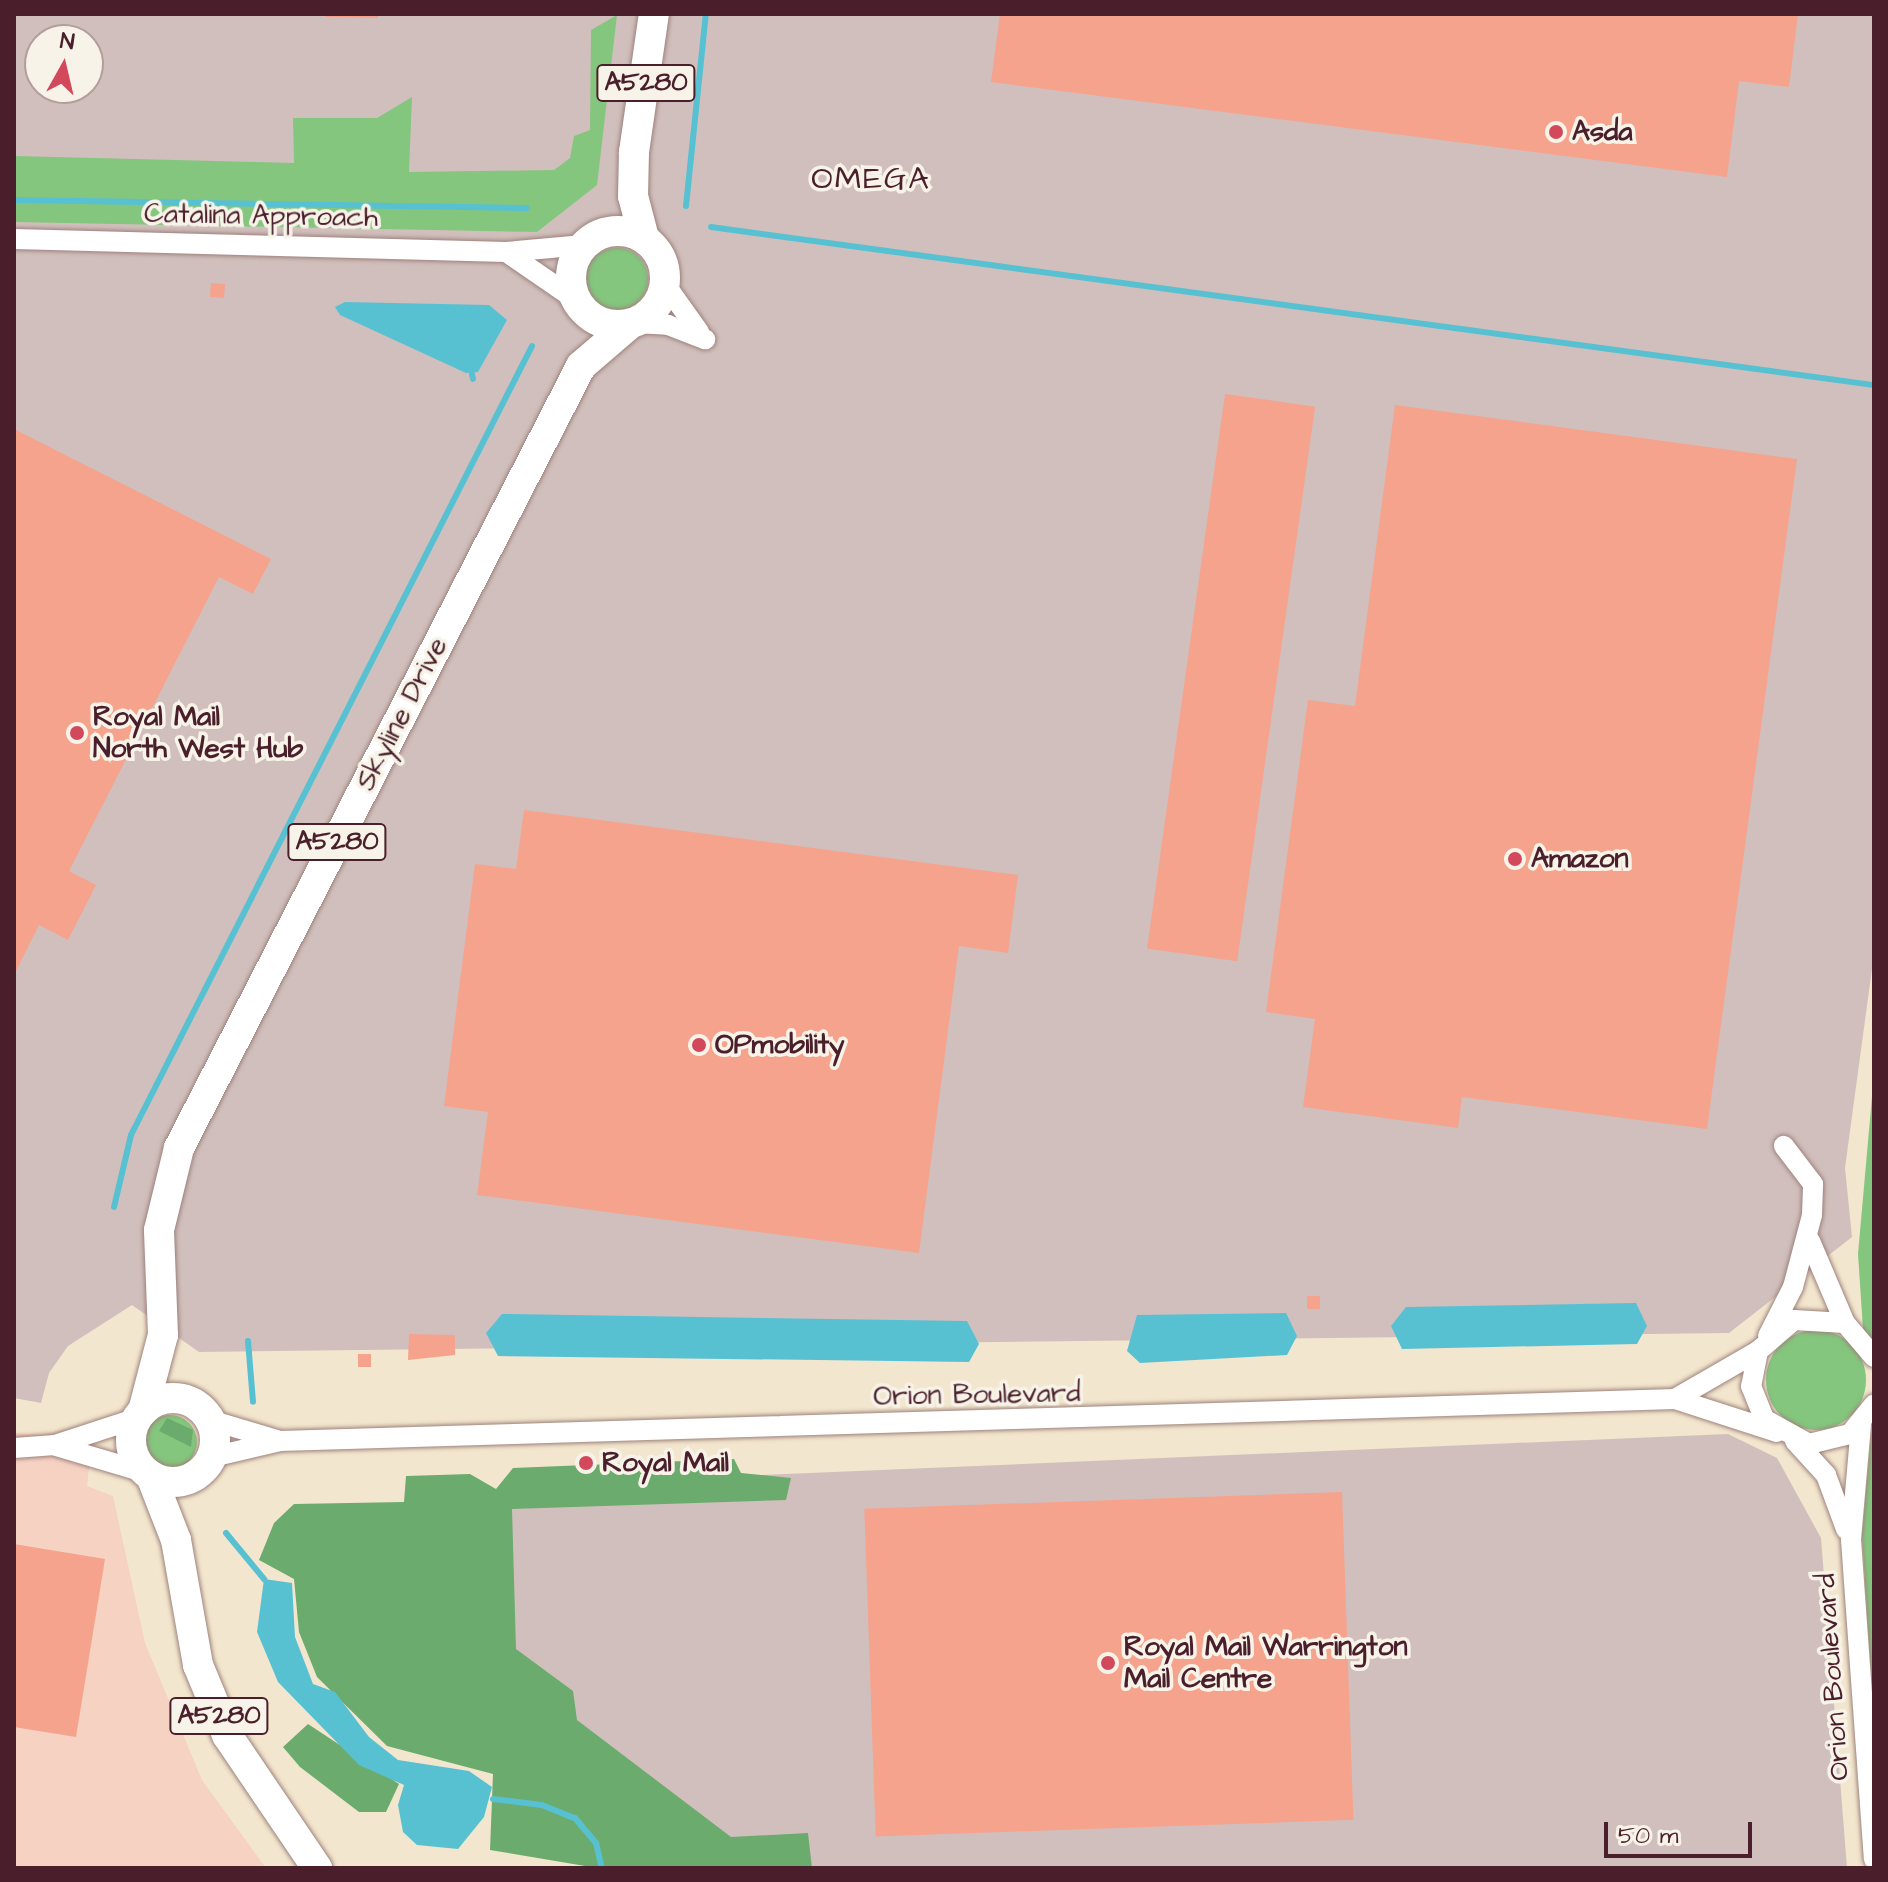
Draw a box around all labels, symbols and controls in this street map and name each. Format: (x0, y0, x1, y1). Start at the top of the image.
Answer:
north arrow (24, 24, 104, 104)
text: N (58, 25, 76, 58)
road number: A5280 (596, 61, 696, 105)
place label: Asda (1572, 115, 1633, 149)
marker: Asda (1547, 123, 1565, 141)
district label: OMEGA (811, 160, 931, 198)
street label: Catalina Approach (144, 197, 378, 235)
street label: Skyline Drive (349, 632, 455, 796)
place label: Royal Mail North West Hub (93, 700, 303, 766)
marker: Royal Mail North West Hub (68, 724, 86, 742)
road number: A5280 (287, 820, 387, 864)
place label: Amazon (1531, 842, 1629, 876)
marker: Amazon (1506, 850, 1524, 868)
place label: OPmobility (715, 1028, 844, 1062)
marker: OPmobility (690, 1036, 708, 1054)
street label: Orion Boulevard (873, 1376, 1081, 1414)
place label: Royal Mail (602, 1446, 729, 1480)
marker: Royal Mail (577, 1454, 595, 1472)
street label: Orion Boulevard (1809, 1572, 1857, 1782)
place label: Royal Mail Warrington Mail Centre (1124, 1630, 1407, 1696)
marker: Royal Mail Warrington Mail Centre (1099, 1654, 1117, 1672)
road number: A5280 (169, 1694, 269, 1738)
scale bar (1608, 1806, 1756, 1856)
text: 50 m (1618, 1819, 1678, 1853)

